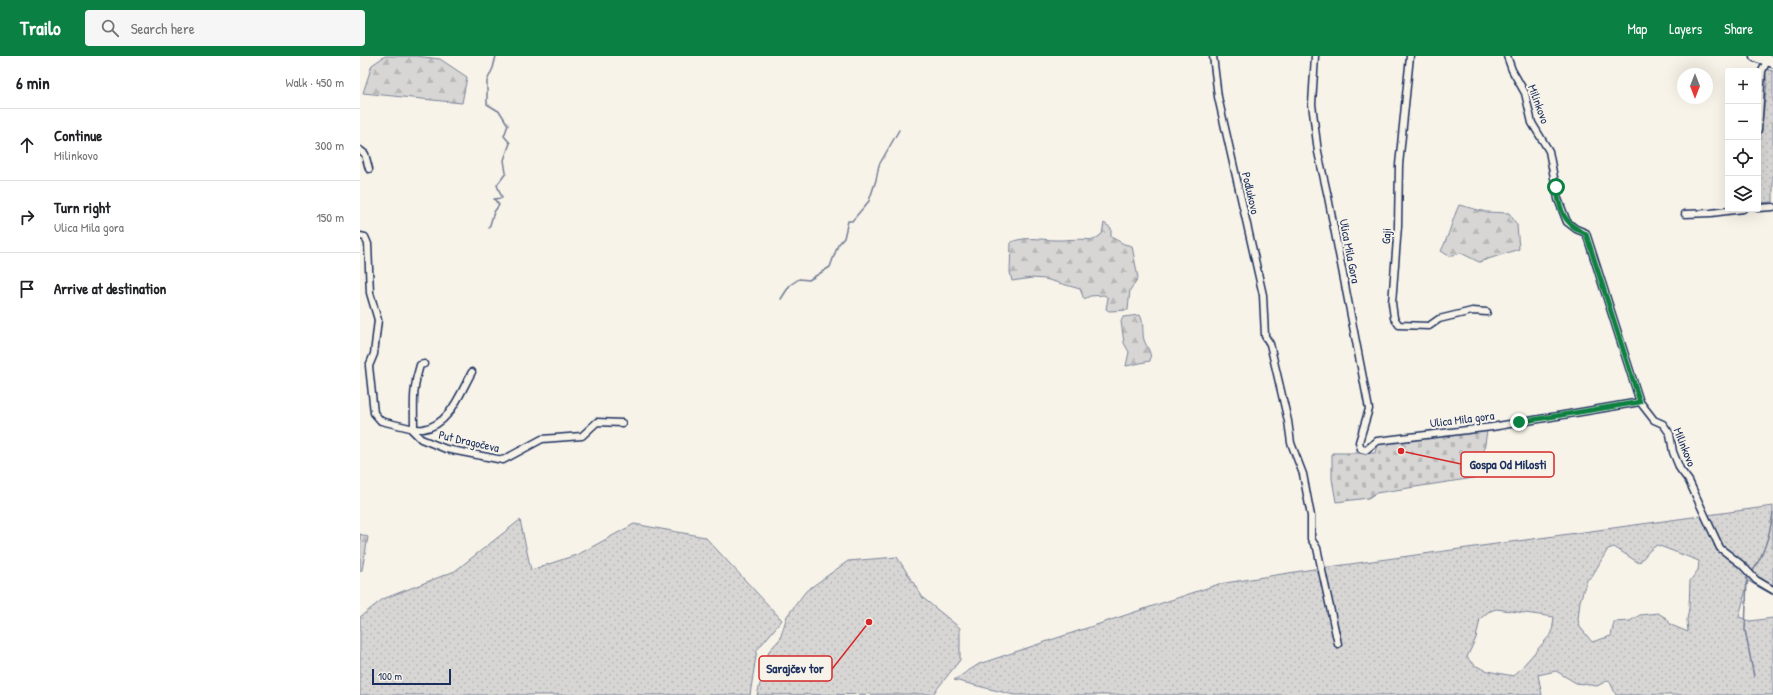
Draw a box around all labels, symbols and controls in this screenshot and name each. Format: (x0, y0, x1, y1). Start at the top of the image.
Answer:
search box (85, 10, 365, 46)
text: Trailo (20, 15, 61, 41)
icon: search (99, 17, 121, 39)
text: Search here (131, 18, 195, 39)
text: Map (1627, 19, 1647, 38)
text: Layers (1669, 19, 1702, 38)
text: Share (1724, 19, 1753, 38)
north arrow (1677, 68, 1713, 104)
map controls (1725, 68, 1761, 212)
button: + (1725, 68, 1761, 104)
text: 6 min (16, 71, 50, 94)
text: Walk · 450 m (285, 73, 344, 91)
street label: Milinkovo (1524, 82, 1554, 126)
button: − (1725, 104, 1761, 140)
text: Continue (54, 125, 102, 146)
icon: ahead (16, 134, 38, 156)
text: 300 m (315, 136, 344, 154)
button: locate (1725, 140, 1761, 176)
text: Milinkovo (54, 146, 98, 164)
street label: Podlukovo (1238, 170, 1264, 216)
button: layers (1725, 176, 1761, 212)
route start (1547, 178, 1565, 196)
text: Turn right (54, 197, 110, 218)
icon: right (16, 206, 38, 228)
text: 150 m (316, 208, 344, 226)
street label: Ulica Mila Gora (1335, 217, 1365, 285)
text: Ulica Mila gora (54, 218, 124, 236)
street label: Gaji (1377, 227, 1395, 245)
icon: arrive (16, 278, 38, 300)
text: Arrive at destination (54, 278, 166, 299)
street label: Ulica Mila gora (1429, 407, 1495, 431)
route end (1510, 413, 1528, 431)
street label: Milinkovo (1670, 425, 1701, 469)
street label: Put Dragočeva (437, 426, 501, 456)
callout: Gospa Od Milosti (1461, 452, 1554, 477)
text: Gospa Od Milosti (1469, 455, 1547, 474)
callout: Sarajčev tor (759, 656, 832, 681)
text: Sarajčev tor (766, 659, 825, 677)
scale bar (372, 667, 451, 686)
text: 100 m (378, 669, 402, 683)

